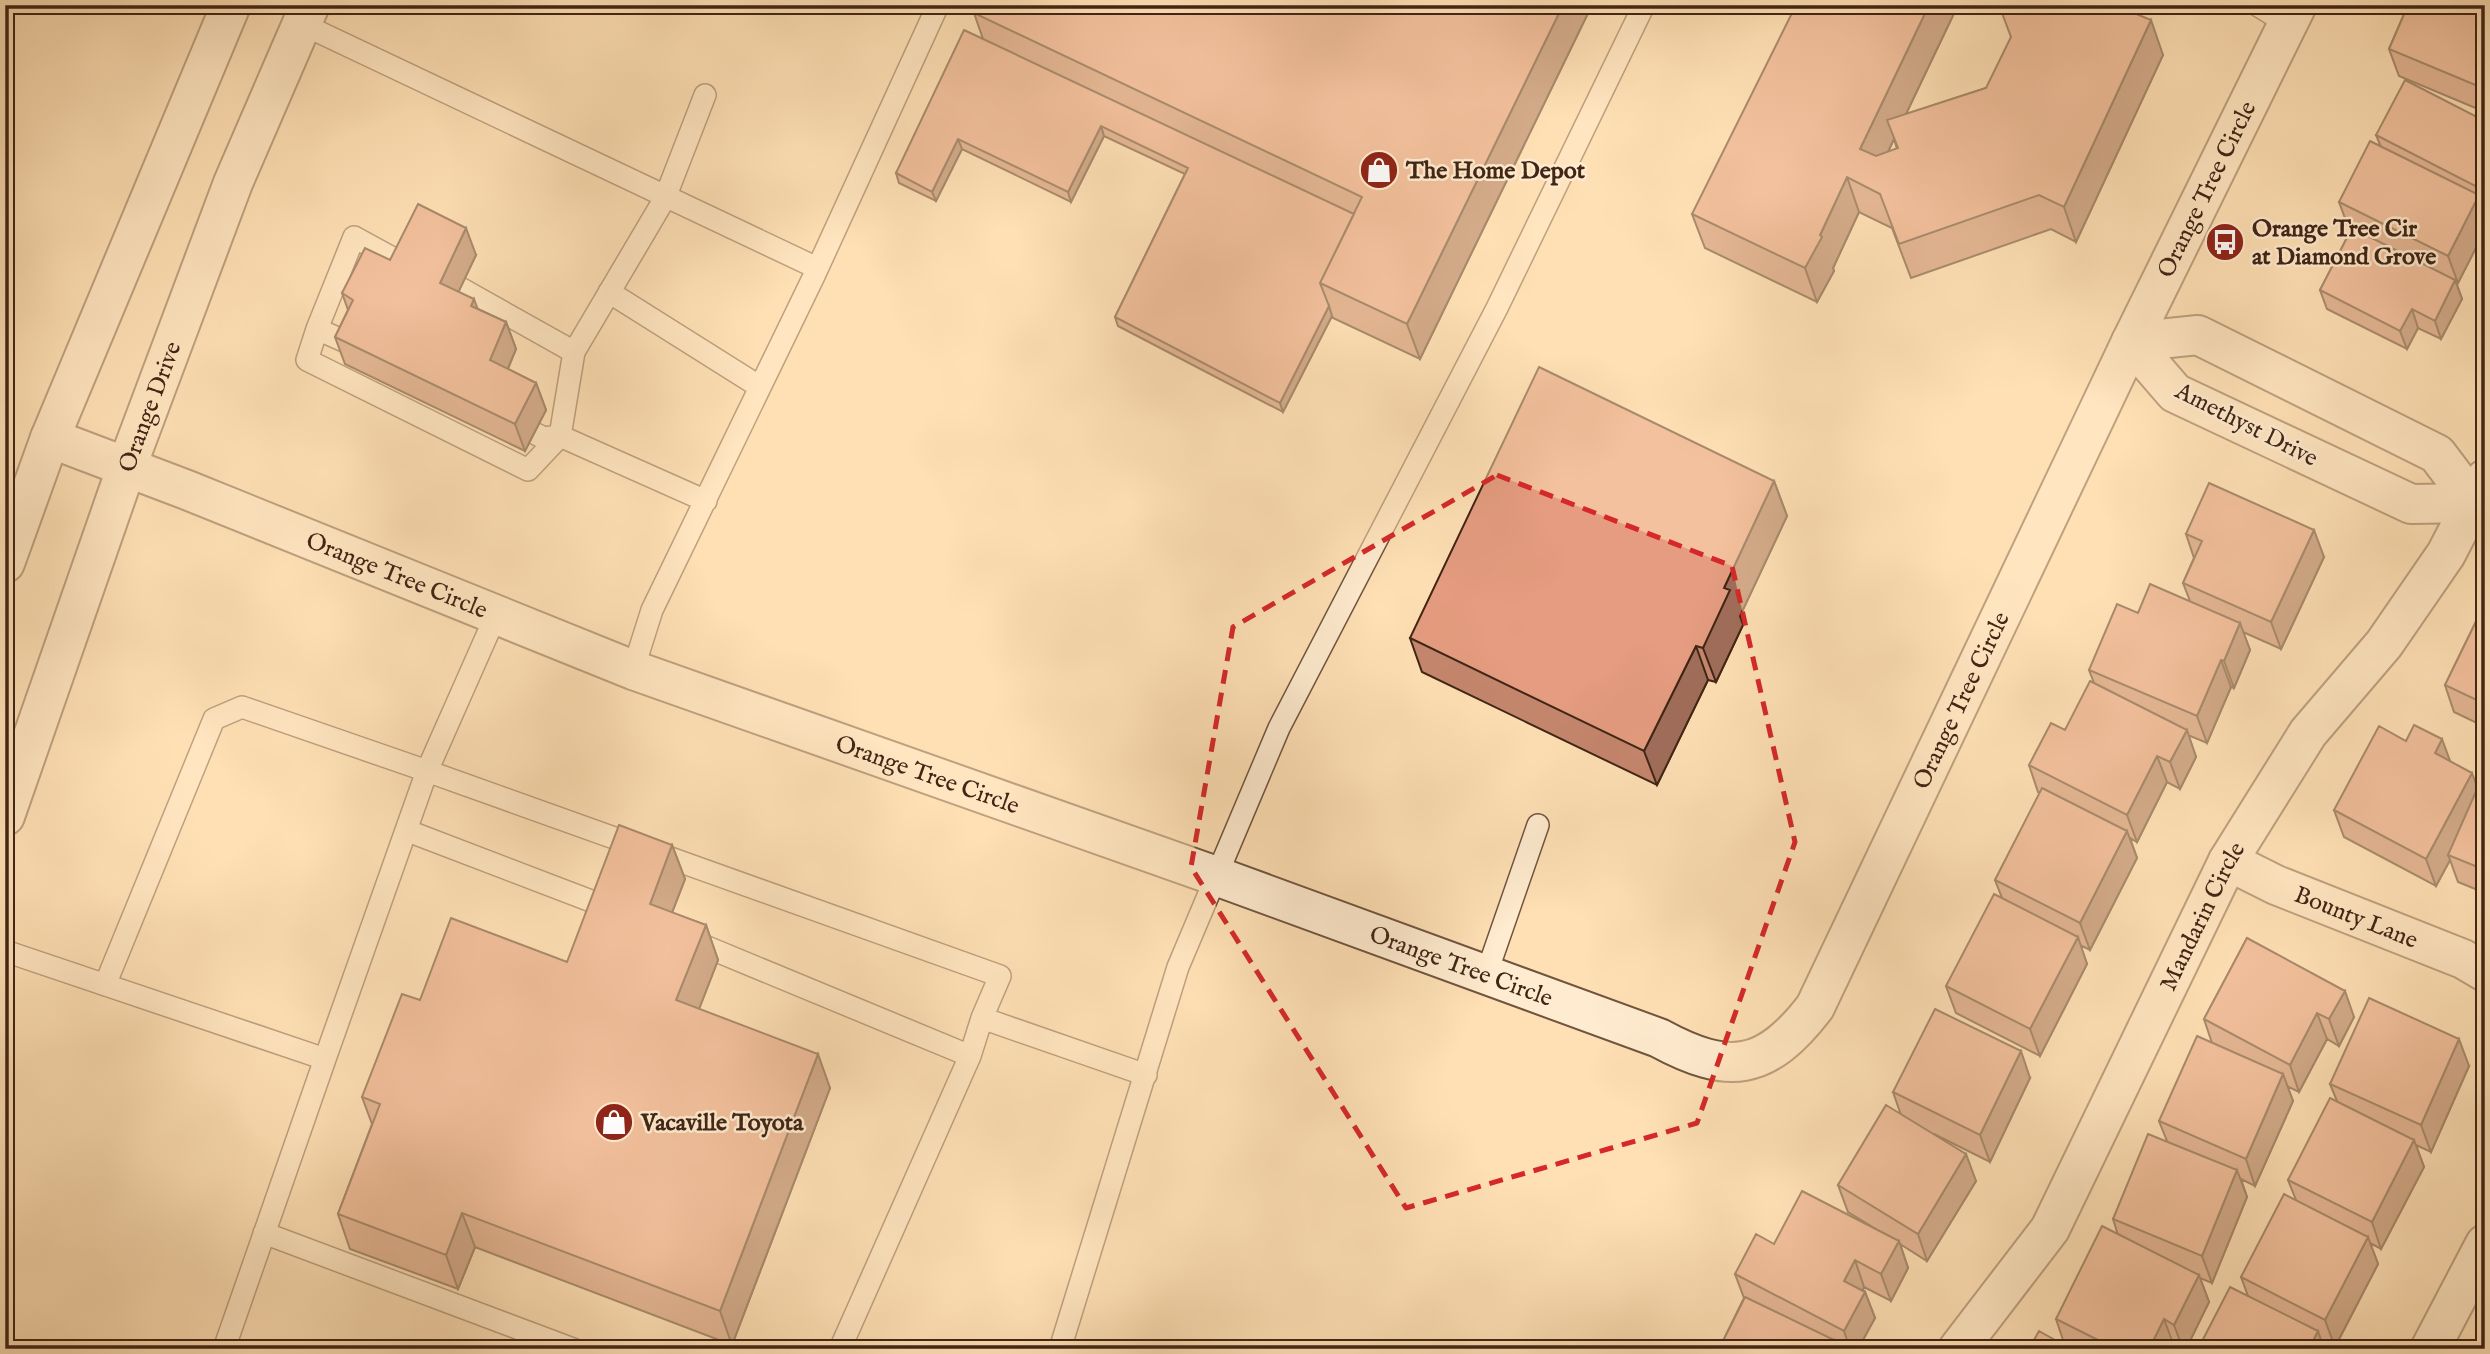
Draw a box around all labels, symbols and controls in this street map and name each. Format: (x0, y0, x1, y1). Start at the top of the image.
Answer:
street label: Orange Tree Circle (2151, 96, 2264, 283)
shop icon: The Home Depot (1358, 149, 1400, 191)
place label: The Home Depot (1405, 156, 1586, 187)
place label: Orange Tree Cir at Diamond Grove (2252, 214, 2436, 273)
bus stop icon: Orange Tree Cir at Diamond Grove (2204, 221, 2246, 263)
street label: Orange Drive (112, 338, 189, 477)
street label: Amethyst Drive (2169, 376, 2323, 475)
street label: Orange Tree Circle (301, 526, 492, 627)
street label: Orange Tree Circle (1907, 607, 2018, 795)
street label: Orange Tree Circle (831, 729, 1023, 822)
street label: Mandarin Circle (2154, 836, 2253, 996)
street label: Bounty Lane (2289, 880, 2422, 957)
street label: Orange Tree Circle (1365, 919, 1557, 1015)
shop icon: Vacaville Toyota (593, 1101, 635, 1143)
place label: Vacaville Toyota (640, 1108, 804, 1139)

